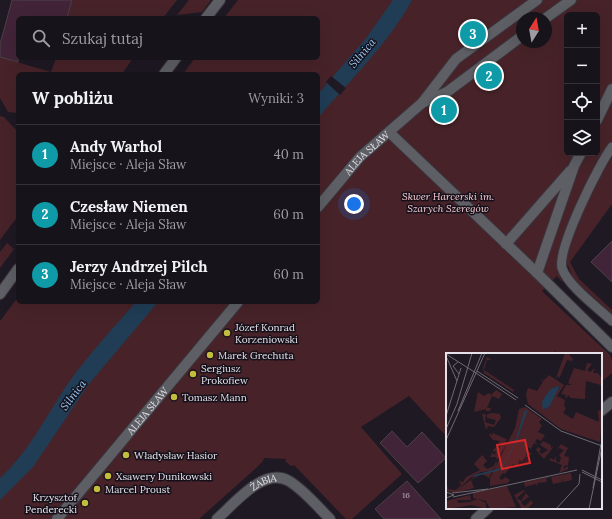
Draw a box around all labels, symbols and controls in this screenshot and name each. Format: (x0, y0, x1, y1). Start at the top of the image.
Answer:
north arrow (516, 12, 552, 48)
map controls (564, 12, 600, 156)
button: + (564, 12, 600, 48)
search box (16, 16, 320, 60)
pin: 3 (460, 19, 486, 49)
icon: search (30, 27, 52, 49)
text: Szukaj tutaj (62, 29, 143, 48)
water label: Silnica (346, 35, 379, 71)
button: − (564, 48, 600, 84)
pin: 2 (476, 61, 502, 91)
button: locate (564, 84, 600, 120)
text: W pobliżu (32, 87, 113, 109)
text: Wyniki: 3 (248, 90, 304, 107)
pin: 1 (431, 95, 457, 125)
button: layers (564, 120, 600, 156)
street label: ALEJA SŁAW (341, 127, 393, 178)
text: Andy Warhol (70, 137, 162, 156)
text: 1 (42, 146, 48, 163)
text: 40 m (274, 146, 304, 163)
text: Miejsce · Aleja Sław (70, 156, 187, 173)
park label: Skwer Harcerski im. Szarych Szeregów (402, 190, 494, 215)
your location (344, 194, 364, 214)
text: Czesław Niemen (70, 197, 188, 216)
text: 2 (42, 206, 48, 223)
text: 60 m (273, 206, 304, 223)
text: Miejsce · Aleja Sław (70, 216, 187, 233)
text: Jerzy Andrzej Pilch (70, 257, 208, 276)
text: 3 (41, 266, 49, 283)
text: 60 m (273, 266, 304, 283)
text: Miejsce · Aleja Sław (70, 276, 187, 293)
place label: Józef Konrad Korzeniowski (234, 321, 298, 346)
marker: Józef Konrad Korzeniowski (222, 328, 232, 338)
place label: Marek Grechuta (218, 349, 294, 362)
marker: Marek Grechuta (205, 350, 215, 360)
inset map (446, 353, 602, 509)
place label: Sergiusz Prokofiew (201, 362, 248, 387)
marker: Sergiusz Prokofiew (188, 369, 198, 379)
water label: Silnica (57, 376, 90, 413)
street label: ALEJA SŁAW (123, 383, 172, 438)
place label: Tomasz Mann (182, 391, 247, 404)
marker: Tomasz Mann (169, 392, 179, 402)
place label: Władysław Hasior (134, 449, 218, 462)
marker: Władysław Hasior (121, 450, 131, 460)
place label: Xsawery Dunikowski (116, 470, 212, 483)
marker: Xsawery Dunikowski (103, 471, 113, 481)
street label: ŻABIA (247, 471, 278, 493)
place label: Marcel Proust (105, 483, 170, 496)
marker: Marcel Proust (92, 484, 102, 494)
house number: 16 (402, 490, 410, 500)
place label: Krzysztof Penderecki (25, 491, 78, 516)
marker: Krzysztof Penderecki (80, 498, 90, 508)

